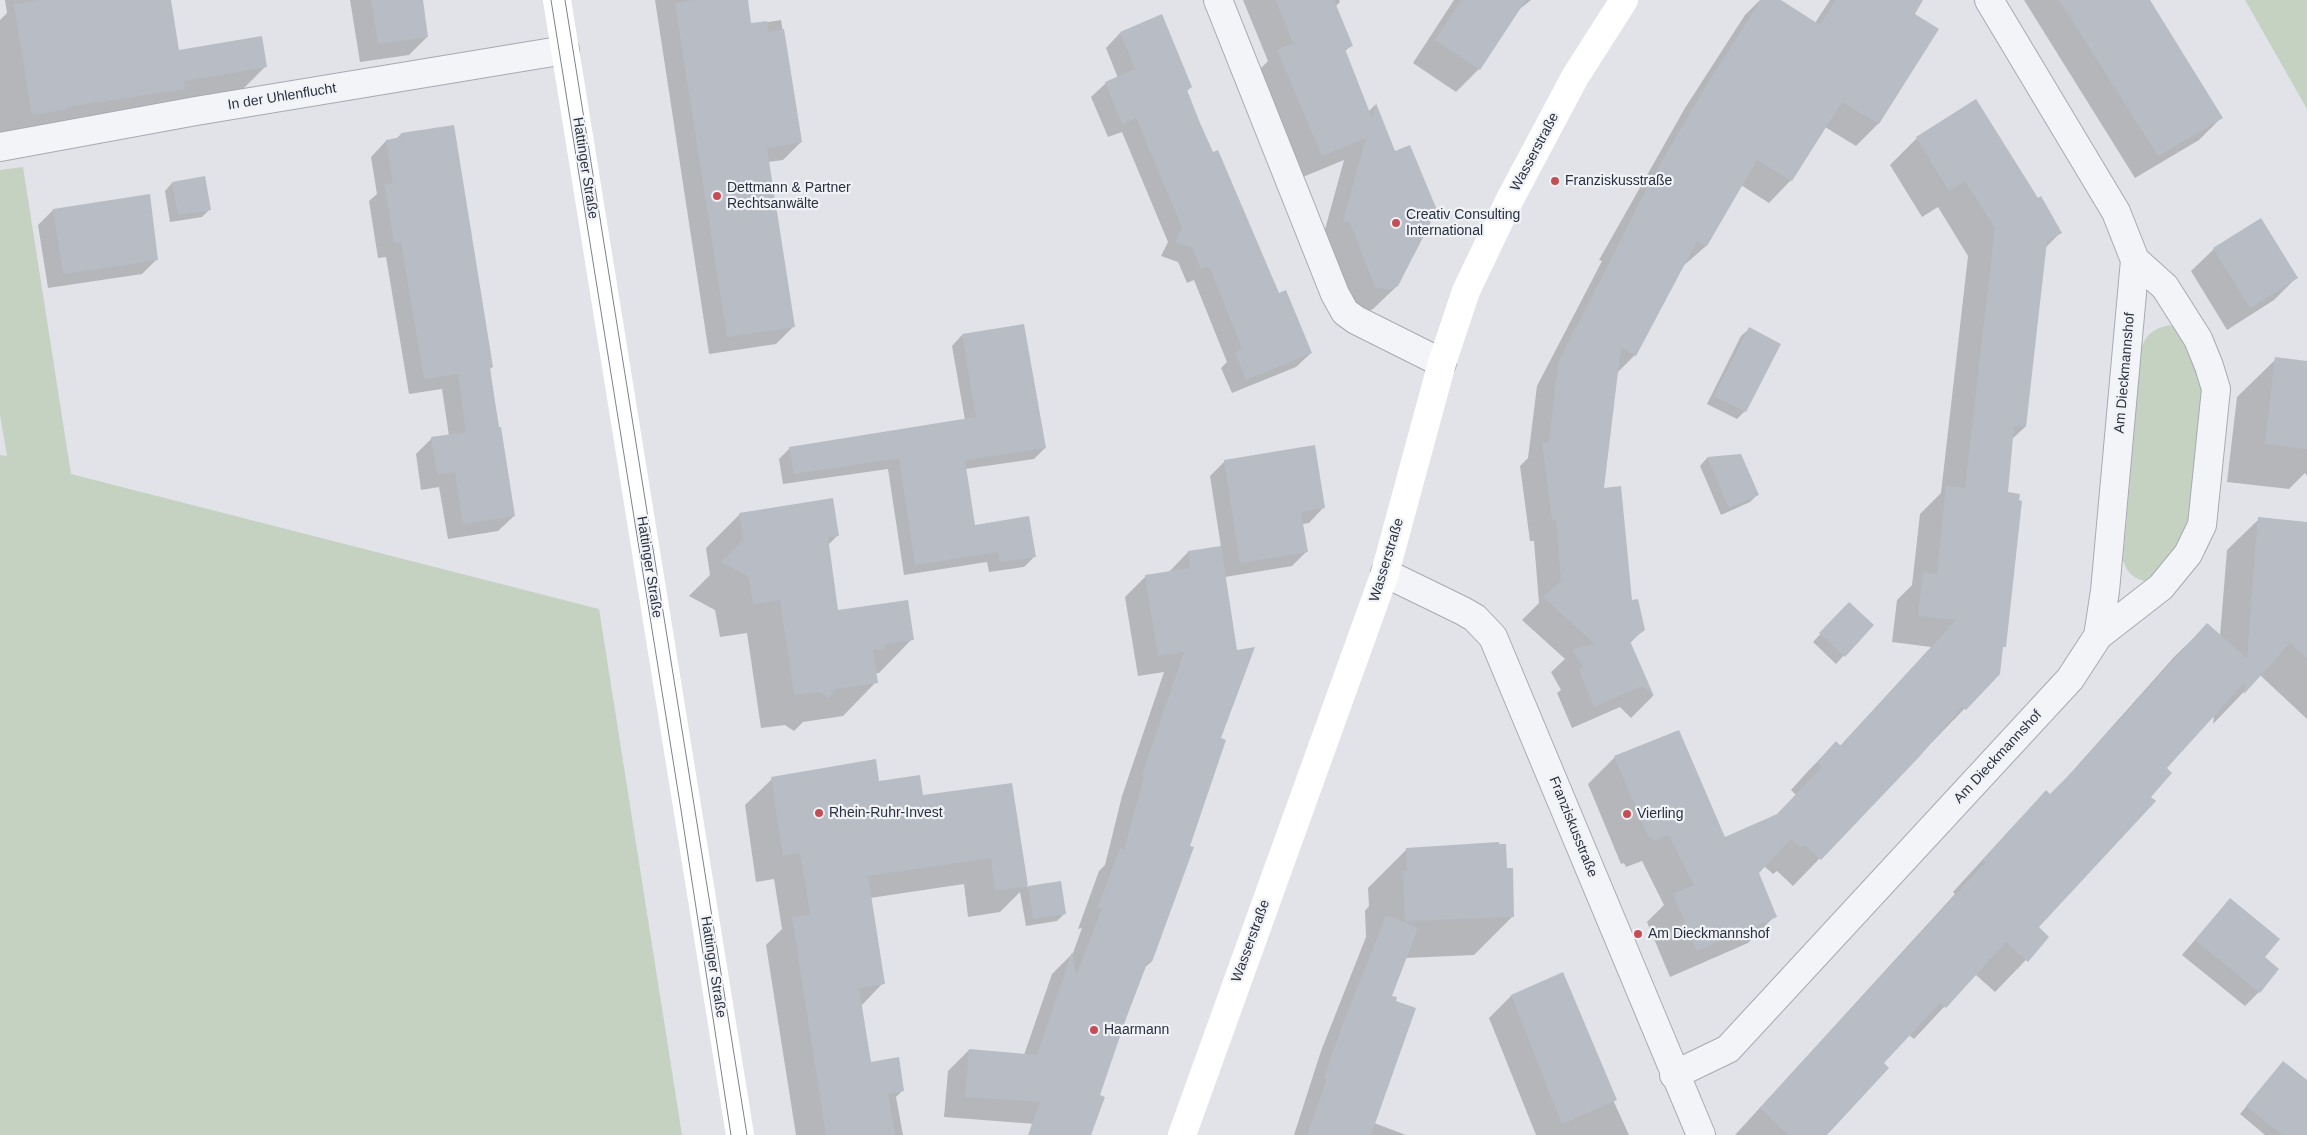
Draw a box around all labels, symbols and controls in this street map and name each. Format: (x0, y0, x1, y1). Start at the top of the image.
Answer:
street label: In der Uhlenflucht (226, 80, 338, 114)
street label: Wasserstraße (1507, 110, 1563, 194)
street label: Hattinger Straße (569, 116, 601, 220)
place label: Franziskusstraße (1565, 173, 1672, 189)
marker: Franziskusstraße (1549, 175, 1561, 187)
place label: Dettmann & Partner Rechtsanwälte (727, 180, 851, 212)
marker: Dettmann & Partner Rechtsanwälte (711, 190, 723, 202)
place label: Creativ Consulting International (1406, 207, 1520, 240)
marker: Creativ Consulting International (1390, 217, 1402, 229)
street label: Am Dieckmannshof (2111, 312, 2139, 434)
street label: Hattinger Straße (633, 515, 665, 619)
street label: Wasserstraße (1366, 516, 1408, 604)
street label: Am Dieckmannshof (1950, 707, 2046, 807)
street label: Franziskusstraße (1545, 774, 1601, 880)
place label: Rhein-Ruhr-Invest (829, 805, 943, 821)
place label: Vierling (1637, 806, 1683, 822)
marker: Rhein-Ruhr-Invest (813, 807, 825, 819)
marker: Vierling (1621, 808, 1633, 820)
street label: Wasserstraße (1228, 897, 1274, 985)
street label: Hattinger Straße (697, 915, 729, 1019)
place label: Am Dieckmannshof (1648, 926, 1769, 942)
marker: Am Dieckmannshof (1632, 928, 1644, 940)
place label: Haarmann (1104, 1022, 1169, 1038)
marker: Haarmann (1088, 1024, 1100, 1036)

